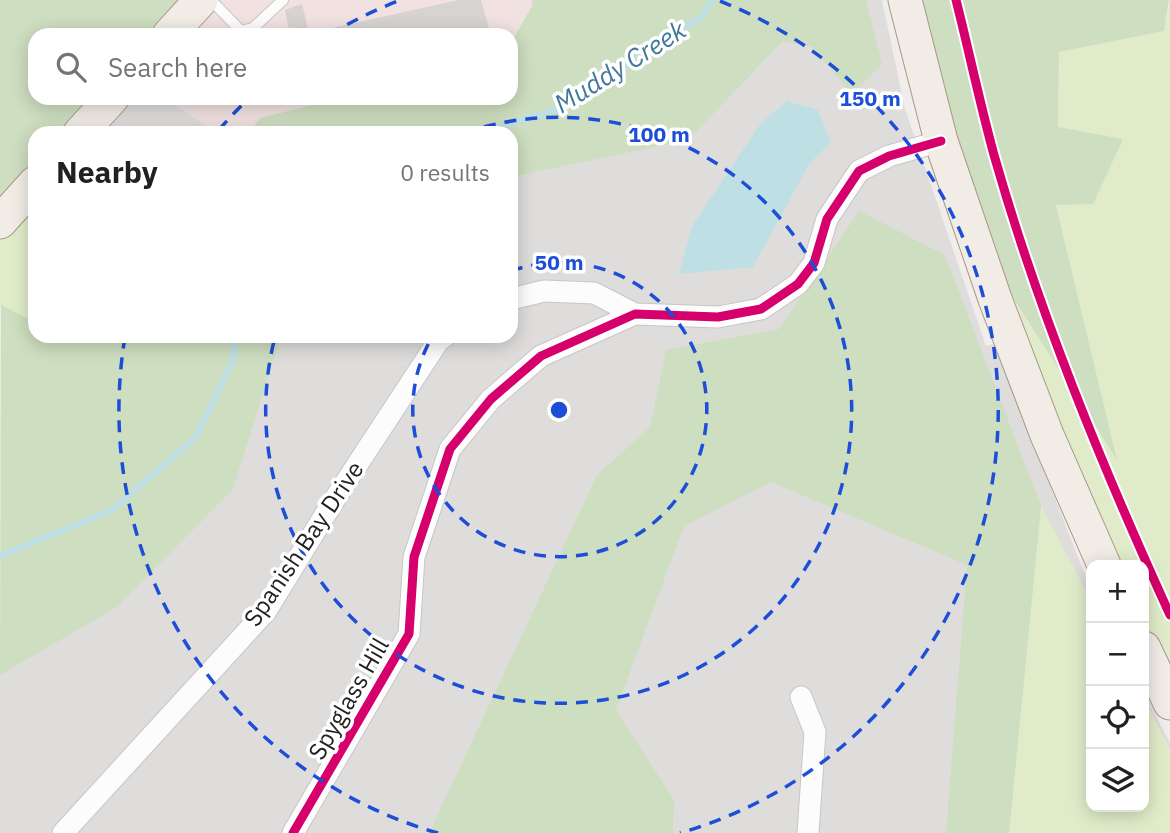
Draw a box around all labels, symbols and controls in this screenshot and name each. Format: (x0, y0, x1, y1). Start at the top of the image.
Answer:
water label: Muddy Creek (547, 12, 692, 120)
search box (28, 28, 518, 105)
icon: search (52, 48, 90, 86)
text: Search here (108, 50, 247, 84)
text: 150 m (839, 84, 901, 112)
text: 100 m (628, 120, 690, 148)
text: Nearby (56, 152, 158, 191)
text: 0 results (400, 157, 490, 187)
text: 50 m (535, 248, 583, 276)
centre of rings (547, 398, 571, 422)
street label: Spanish Bay Drive (236, 454, 370, 632)
map controls (1086, 560, 1149, 812)
button: + (1086, 560, 1149, 623)
button: − (1086, 623, 1149, 686)
street label: Spyglass Hill (300, 632, 396, 765)
button: locate (1086, 686, 1149, 749)
button: layers (1086, 749, 1149, 812)

